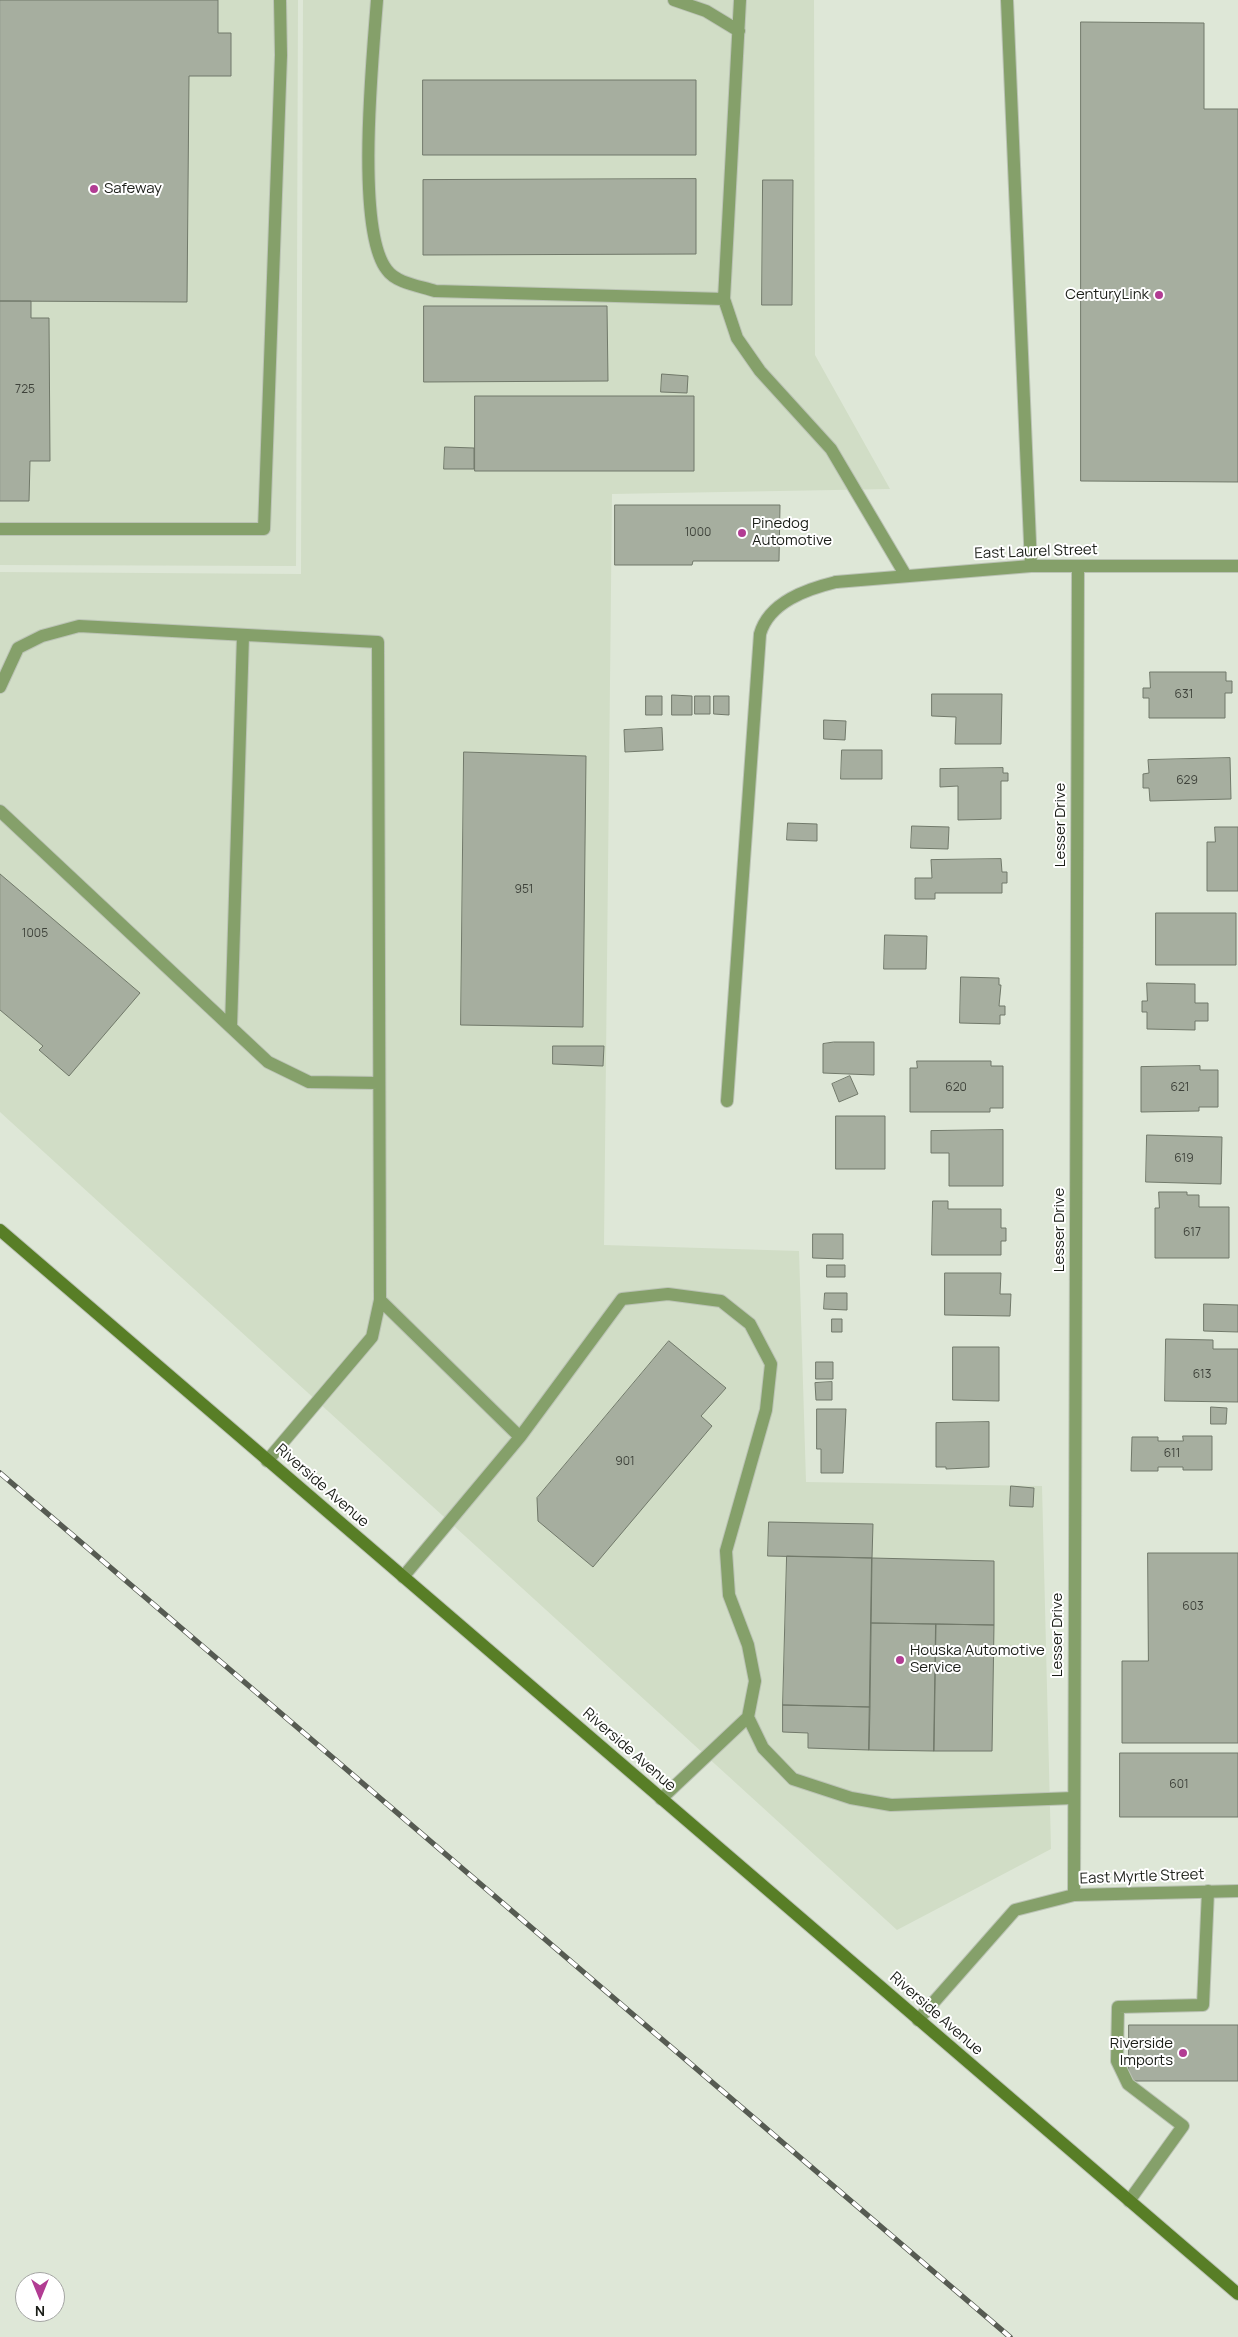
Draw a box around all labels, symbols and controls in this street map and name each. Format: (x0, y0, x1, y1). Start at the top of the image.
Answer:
place label: Safeway (104, 180, 162, 198)
marker: Safeway (88, 183, 100, 195)
place label: CenturyLink (1065, 286, 1149, 304)
marker: CenturyLink (1153, 289, 1165, 301)
house number: 725 (15, 383, 35, 397)
place label: Pinedog Automotive (752, 515, 832, 550)
house number: 1000 (685, 526, 711, 540)
marker: Pinedog Automotive (736, 527, 748, 539)
street label: East Laurel Street (974, 541, 1098, 563)
house number: 631 (1175, 688, 1193, 702)
house number: 629 (1176, 774, 1198, 788)
street label: Lesser Drive (1052, 783, 1070, 867)
house number: 951 (514, 883, 534, 897)
house number: 1005 (22, 927, 48, 941)
house number: 620 (945, 1081, 967, 1095)
house number: 621 (1171, 1081, 1189, 1095)
house number: 619 (1174, 1152, 1194, 1166)
street label: Lesser Drive (1051, 1188, 1069, 1272)
house number: 617 (1183, 1226, 1201, 1240)
house number: 613 (1193, 1368, 1211, 1382)
street label: Riverside Avenue (272, 1441, 372, 1531)
house number: 611 (1164, 1447, 1180, 1461)
house number: 901 (615, 1455, 635, 1469)
street label: Lesser Drive (1049, 1593, 1067, 1677)
house number: 603 (1182, 1600, 1204, 1614)
place label: Houska Automotive Service (910, 1642, 1045, 1677)
marker: Houska Automotive Service (894, 1654, 906, 1666)
street label: Riverside Avenue (579, 1705, 679, 1795)
house number: 601 (1169, 1778, 1189, 1792)
street label: East Myrtle Street (1079, 1866, 1205, 1888)
street label: Riverside Avenue (886, 1969, 986, 2059)
place label: Riverside Imports (1110, 2035, 1173, 2070)
marker: Riverside Imports (1177, 2047, 1189, 2059)
north arrow (15, 2272, 65, 2322)
text: N (35, 2302, 45, 2321)

